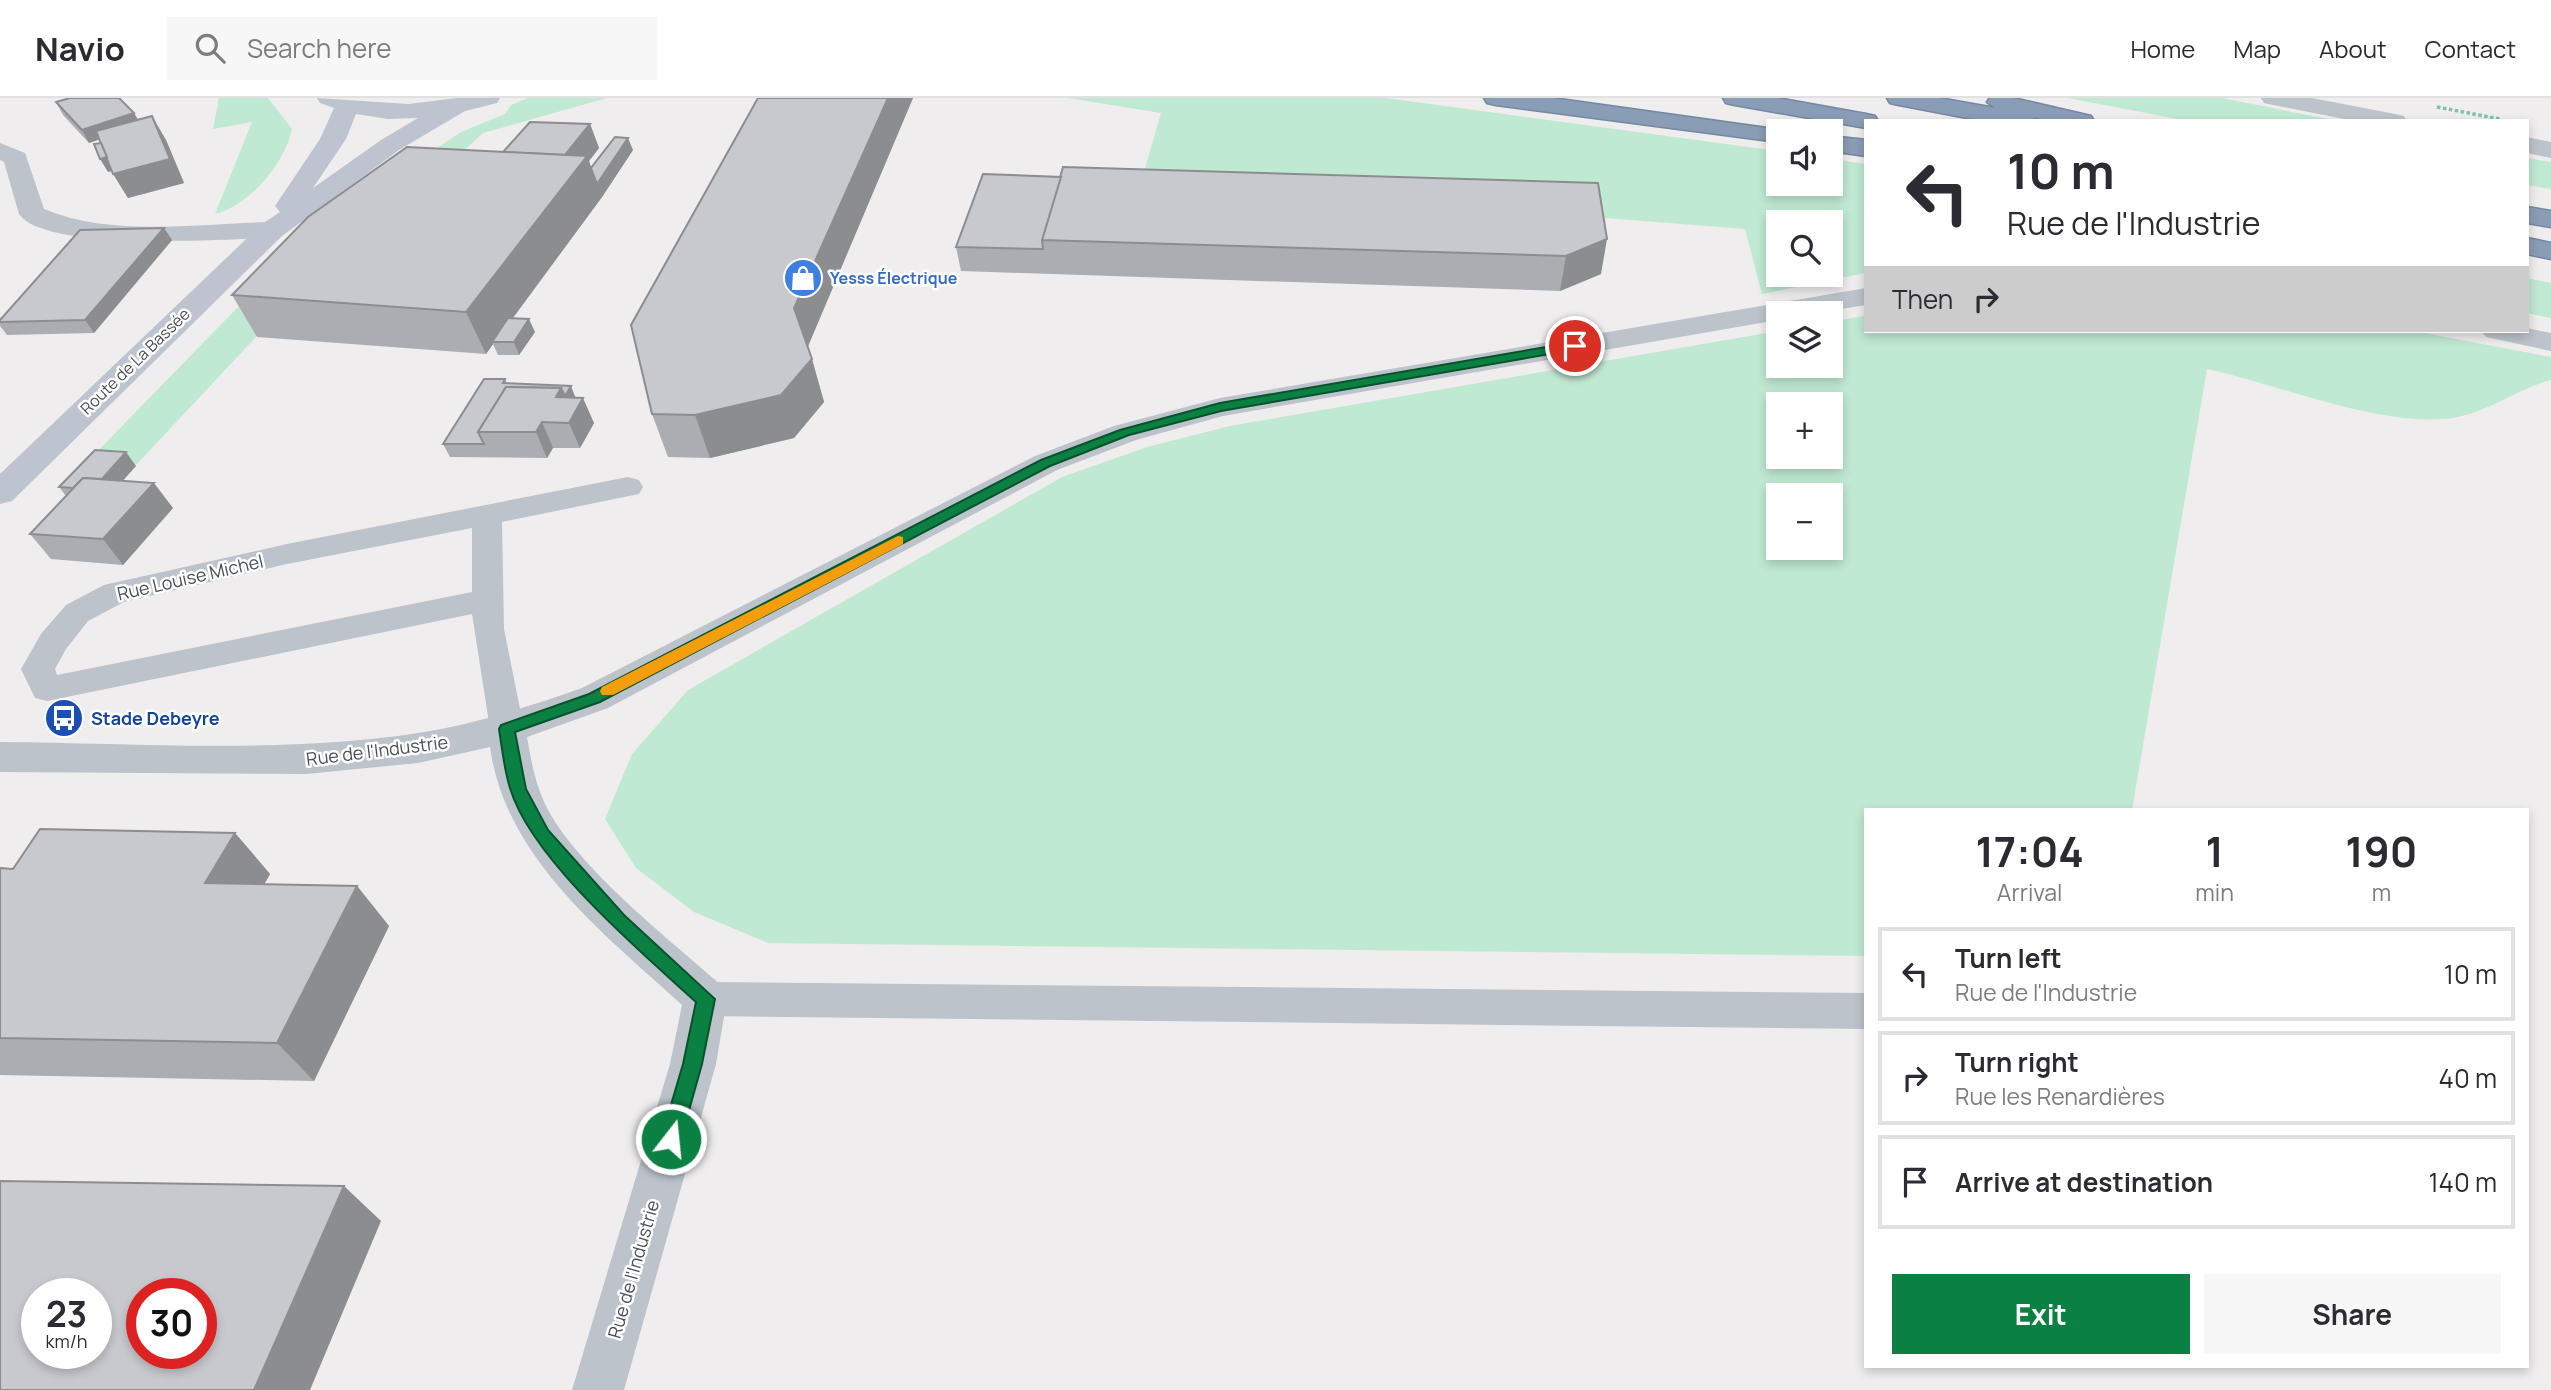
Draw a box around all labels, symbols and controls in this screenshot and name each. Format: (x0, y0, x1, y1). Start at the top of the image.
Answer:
search box (167, 17, 657, 80)
text: Navio (35, 26, 125, 71)
icon: search (191, 29, 229, 67)
text: Search here (247, 30, 391, 66)
text: Home (2130, 32, 2195, 65)
text: Map (2233, 32, 2281, 65)
text: About (2319, 32, 2387, 65)
text: Contact (2425, 32, 2516, 65)
map controls (1766, 119, 1843, 560)
button: sound (1766, 119, 1843, 196)
text: 10 m (2007, 137, 2115, 204)
icon: left (1892, 147, 1983, 238)
text: Rue de l'Industrie (2007, 201, 2260, 245)
button: search (1766, 210, 1843, 287)
shop icon: Yesss Électrique (782, 257, 824, 299)
place label: Yesss Électrique (830, 267, 958, 289)
icon: right (1967, 280, 2005, 318)
text: Then (1892, 281, 1953, 317)
button: layers (1766, 301, 1843, 378)
street label: Route de La Bassée (75, 303, 195, 419)
pin (1545, 316, 1605, 376)
icon: arrive (1556, 327, 1594, 365)
button: + (1766, 392, 1843, 469)
button: − (1766, 483, 1843, 560)
street label: Rue Louise Michel (115, 549, 265, 605)
bus stop icon: Stade Debeyre (43, 697, 85, 739)
place label: Stade Debeyre (91, 706, 220, 730)
street label: Rue de l'Industrie (305, 729, 449, 771)
text: 17:04 (1975, 822, 2084, 880)
text: 1 (2205, 822, 2224, 880)
text: 190 (2345, 822, 2417, 880)
text: Arrival (1997, 876, 2063, 908)
text: min (2195, 876, 2234, 908)
text: m (2372, 876, 2391, 908)
text: Turn left (1955, 940, 2062, 976)
icon: left (1896, 955, 1934, 993)
text: 10 m (2444, 956, 2497, 992)
text: Rue de l'Industrie (1955, 976, 2137, 1008)
text: Turn right (1955, 1044, 2079, 1080)
icon: right (1896, 1059, 1934, 1097)
text: 40 m (2439, 1060, 2497, 1096)
text: Rue les Renardières (1955, 1080, 2165, 1112)
position arrow (634, 1102, 708, 1176)
icon: arrive (1896, 1163, 1934, 1201)
text: Arrive at destination (1955, 1164, 2213, 1200)
text: 140 m (2428, 1164, 2497, 1200)
street label: Rue de l'Industrie (602, 1197, 664, 1341)
button: Exit (1892, 1274, 2190, 1354)
button: Share (2204, 1274, 2501, 1354)
speed limit sign: 30 (126, 1278, 217, 1369)
text: 23 (46, 1290, 87, 1338)
text: km/h (46, 1329, 87, 1353)

